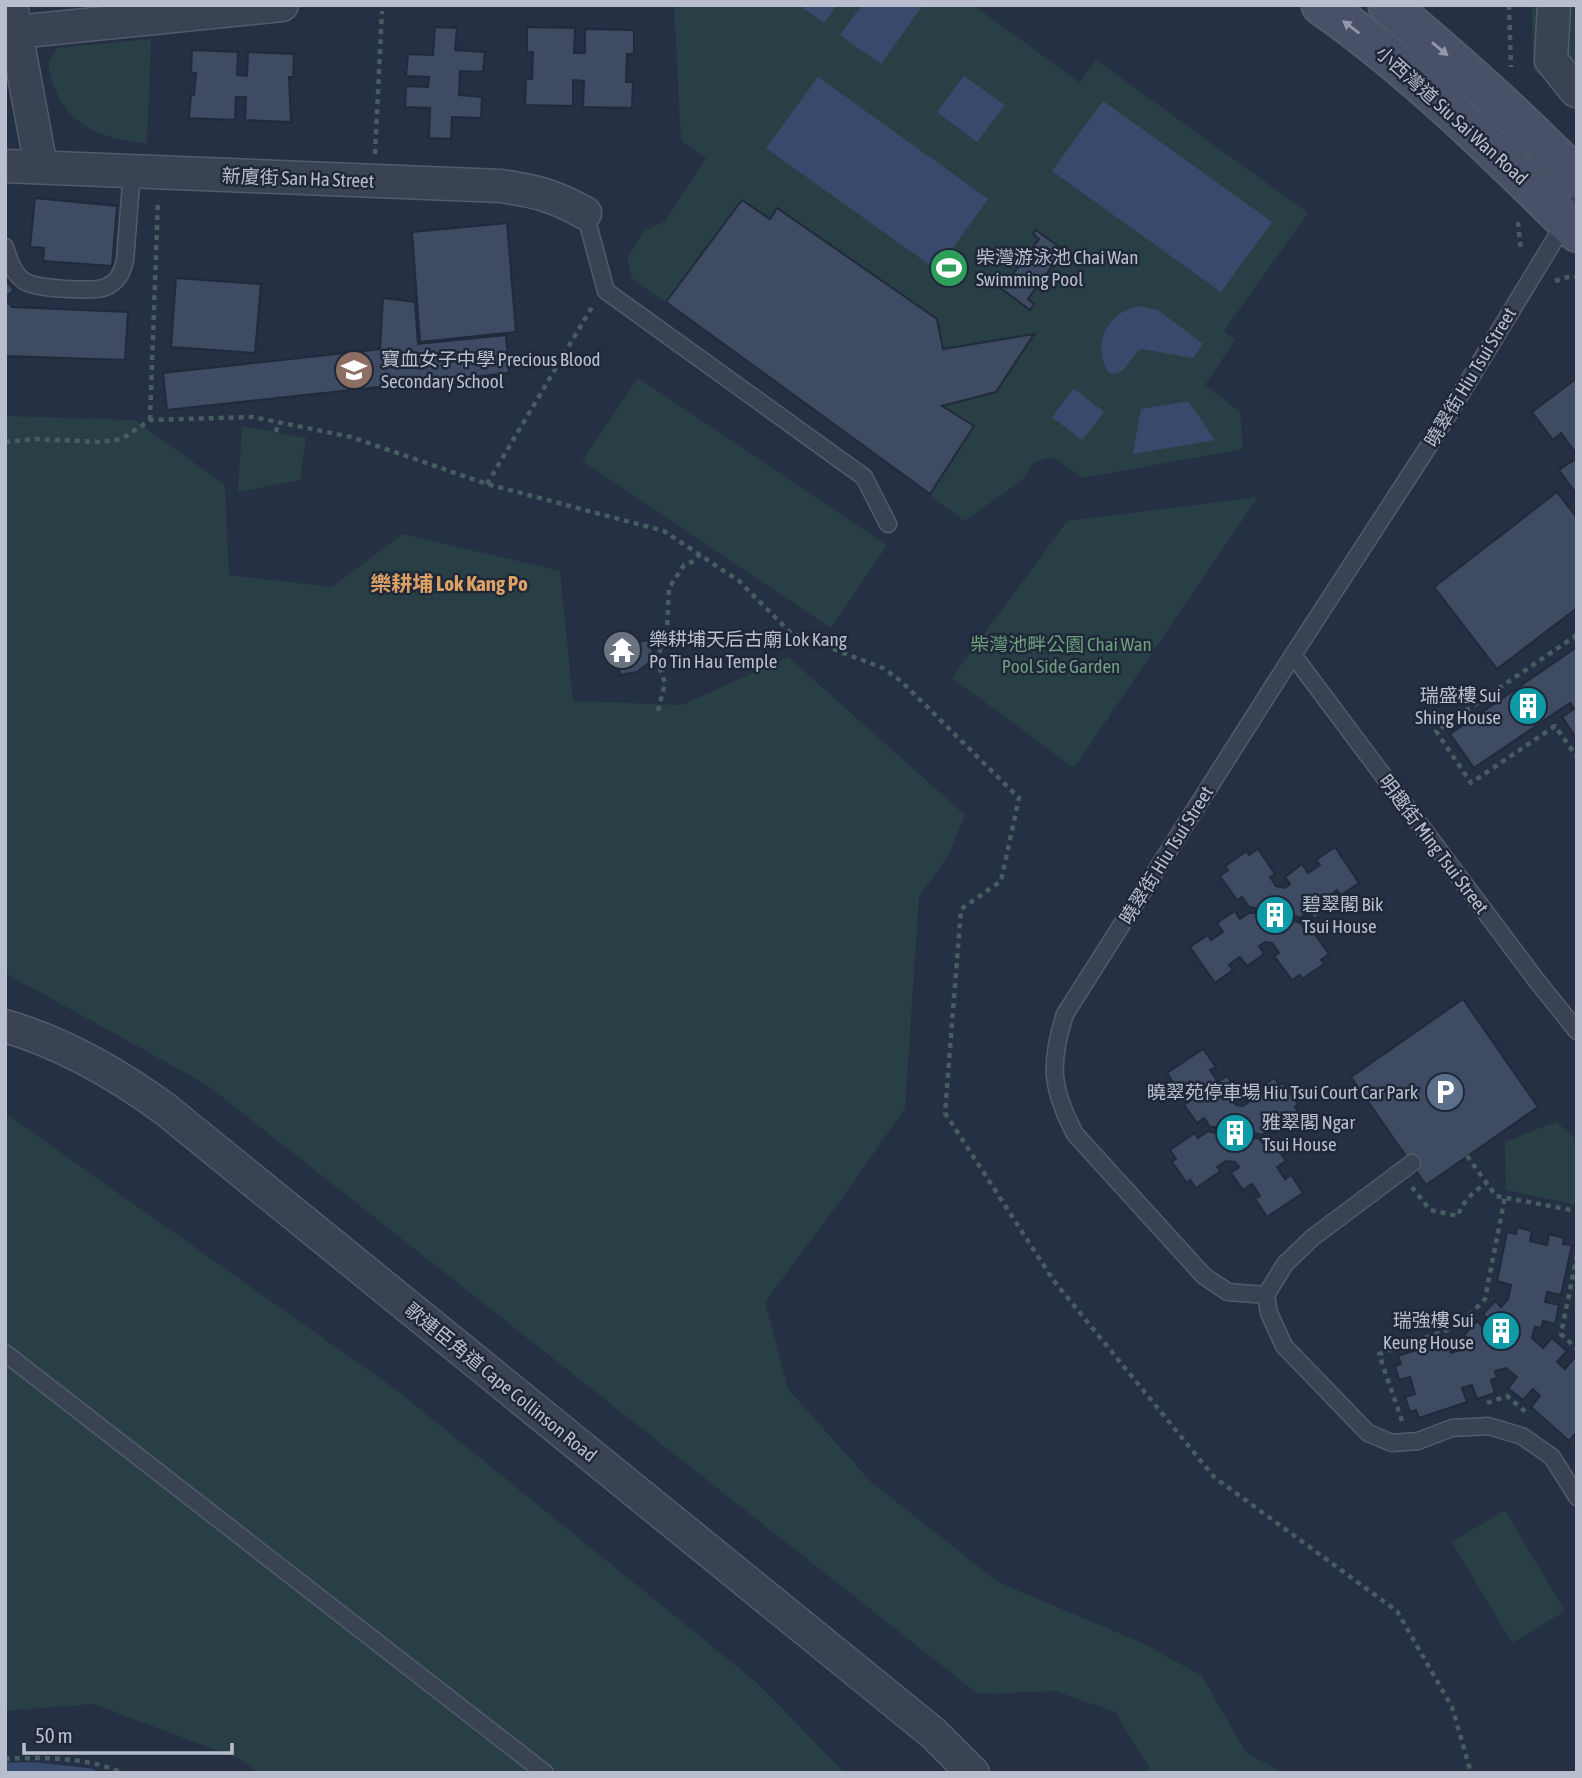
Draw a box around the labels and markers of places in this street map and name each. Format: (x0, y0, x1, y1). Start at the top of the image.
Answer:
place label: 柴灣游泳池 Chai Wan Swimming Pool (976, 246, 1138, 290)
sports icon: 柴灣游泳池 Chai Wan Swimming Pool (928, 247, 970, 289)
place label: 寶血女子中學 Precious Blood Secondary School (381, 348, 601, 392)
school or university icon: 寶血女子中學 Precious Blood Secondary School (333, 349, 375, 391)
place label: 樂耕埔天后古廟 Lok Kang Po Tin Hau Temple (649, 628, 848, 672)
temple icon: 樂耕埔天后古廟 Lok Kang Po Tin Hau Temple (601, 629, 643, 671)
place label: 瑞盛樓 Sui Shing House (1415, 684, 1501, 728)
building icon: 瑞盛樓 Sui Shing House (1507, 685, 1549, 727)
place label: 碧翠閣 Bik Tsui House (1302, 893, 1384, 937)
building icon: 碧翠閣 Bik Tsui House (1254, 894, 1296, 936)
parking icon: 曉翠苑停車場 Hiu Tsui Court Car Park (1424, 1071, 1466, 1113)
place label: 曉翠苑停車場 Hiu Tsui Court Car Park (1147, 1081, 1419, 1103)
place label: 雅翠閣 Ngar Tsui House (1262, 1111, 1355, 1155)
building icon: 雅翠閣 Ngar Tsui House (1214, 1112, 1256, 1154)
place label: 瑞強樓 Sui Keung House (1383, 1309, 1474, 1353)
building icon: 瑞強樓 Sui Keung House (1480, 1310, 1522, 1352)

